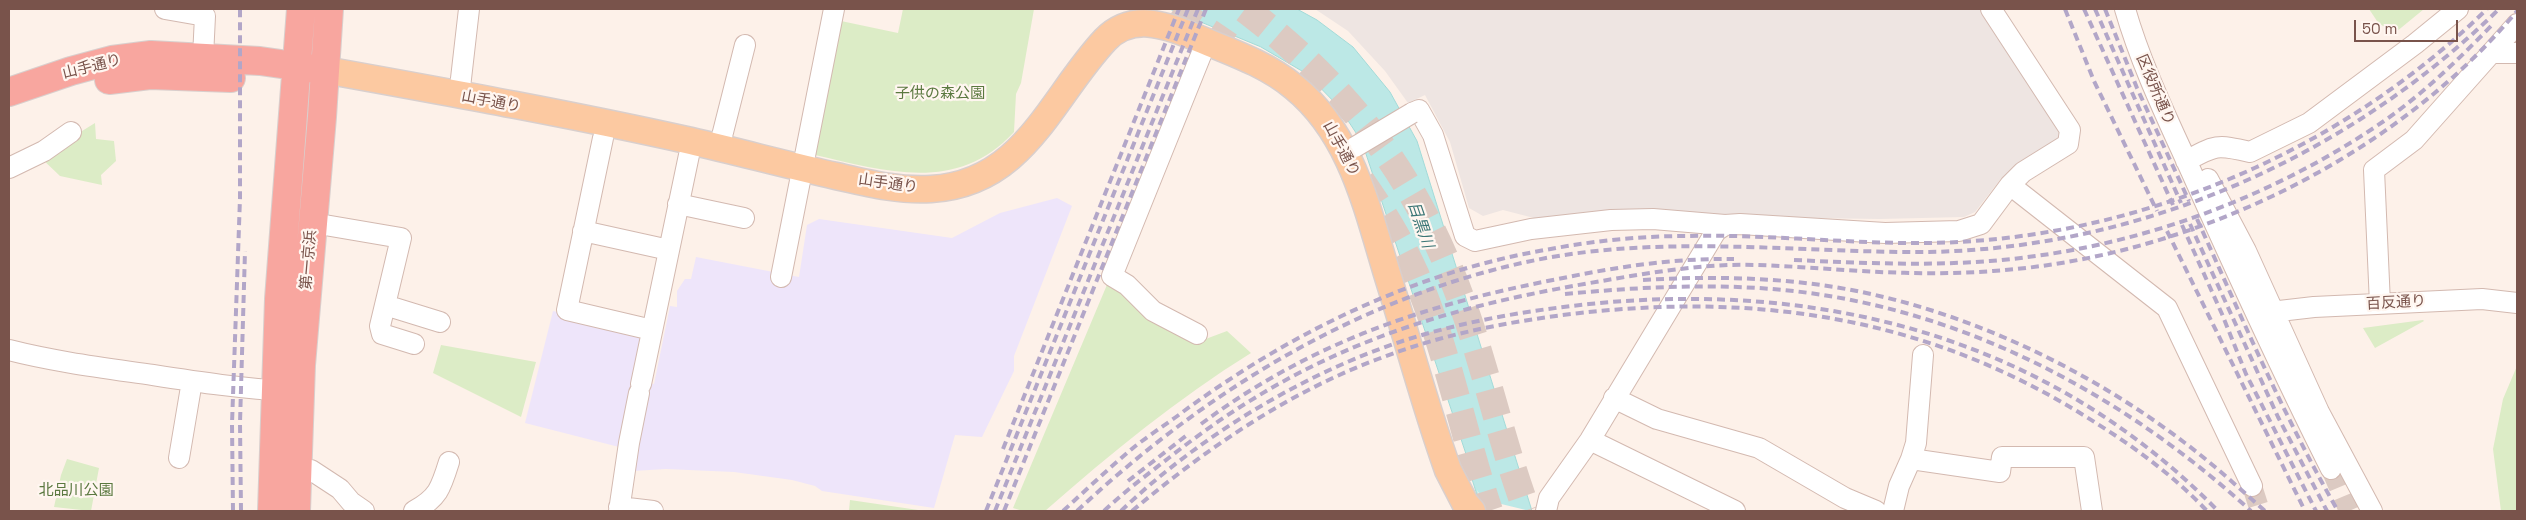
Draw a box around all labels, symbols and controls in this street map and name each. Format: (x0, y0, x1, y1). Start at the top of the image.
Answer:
scale bar (2356, 10, 2460, 42)
text: 50 m (2362, 19, 2397, 38)
street label: 山手通り (61, 51, 123, 83)
street label: 区役所通り (2132, 52, 2178, 128)
park label: 子供の森公園 (895, 85, 985, 103)
street label: 山手通り (460, 87, 522, 117)
street label: 山手通り (1319, 118, 1363, 180)
street label: 山手通り (857, 171, 919, 197)
water label: 目黒川 (1403, 199, 1437, 251)
street label: 第一京浜 (297, 229, 321, 291)
street label: 百反通り (2366, 292, 2426, 314)
park label: 北品川公園 (39, 482, 113, 500)

